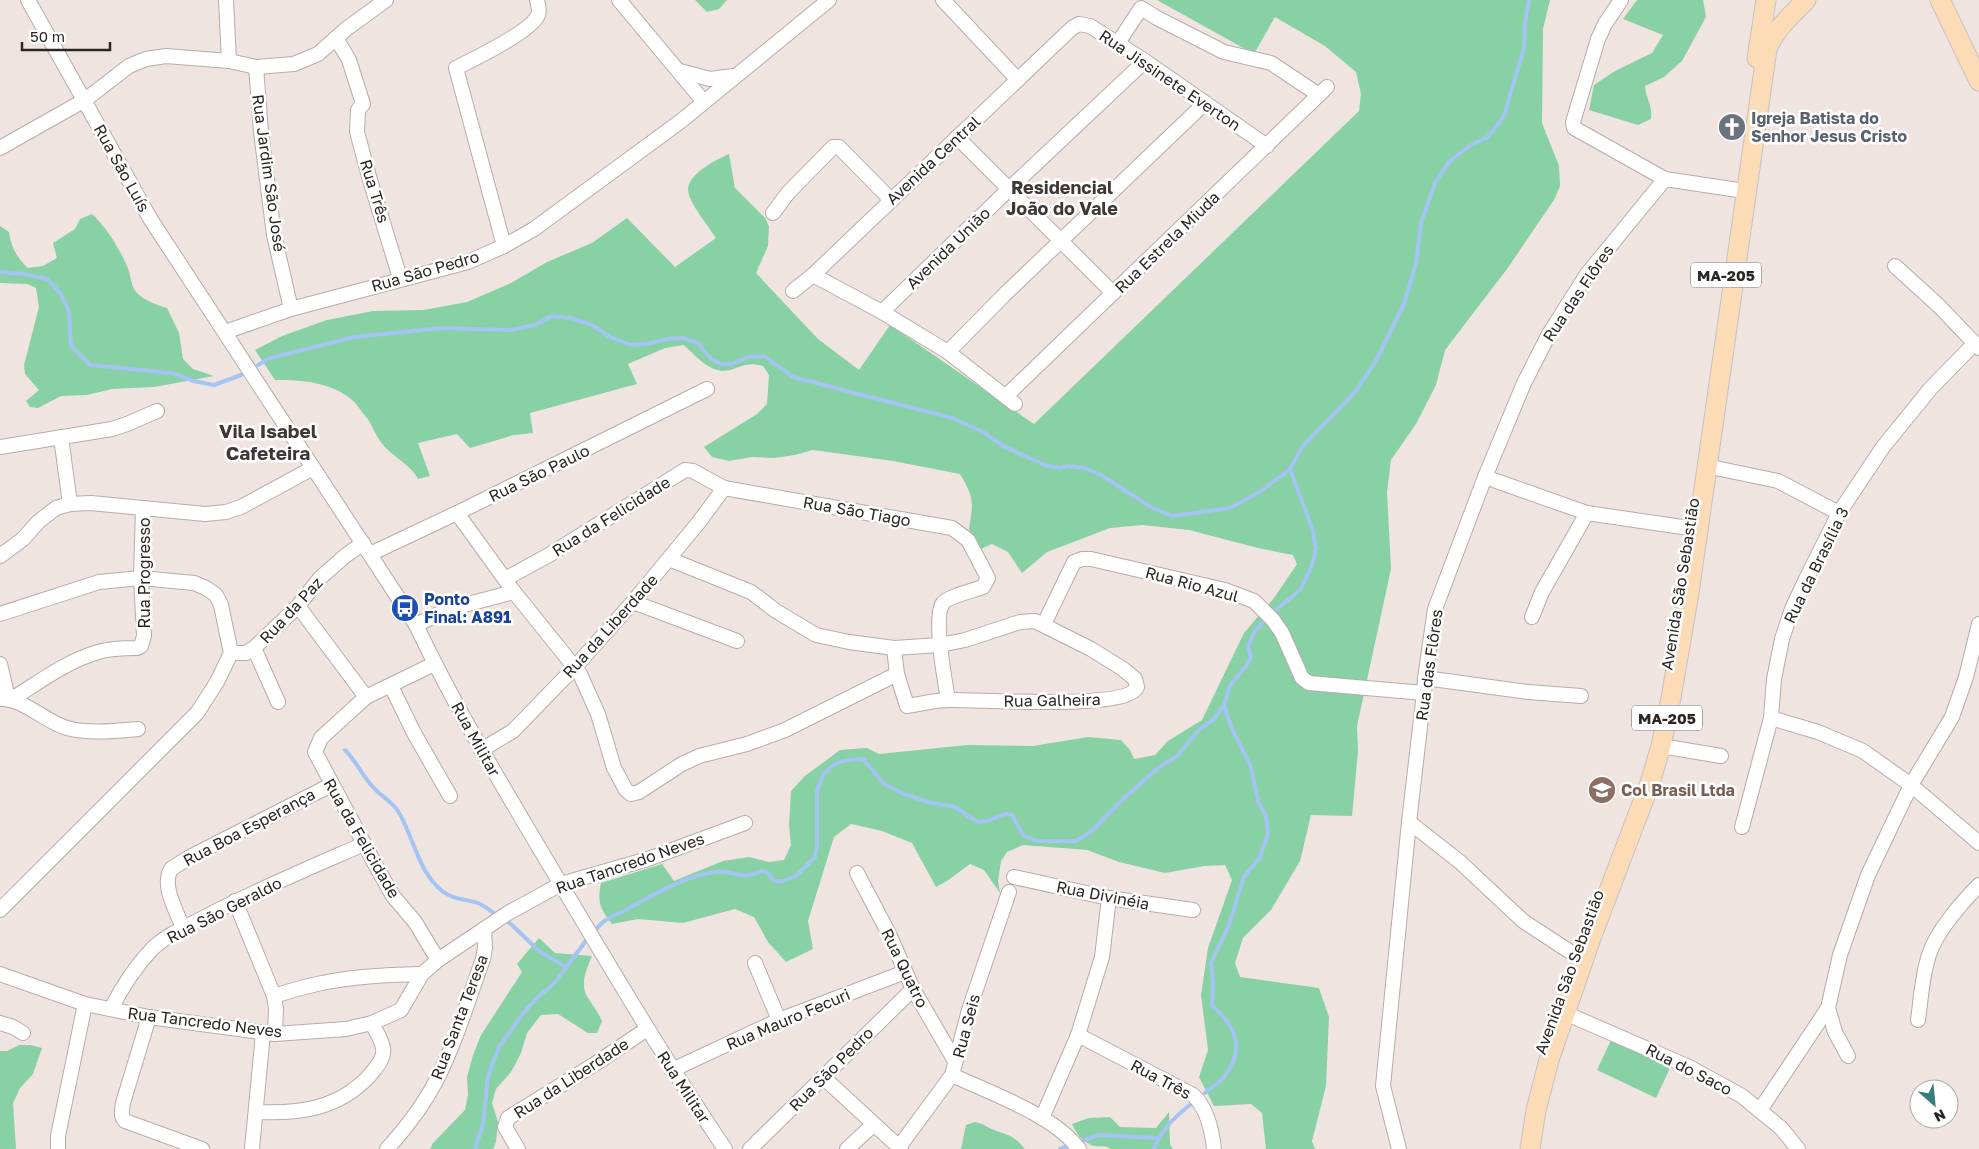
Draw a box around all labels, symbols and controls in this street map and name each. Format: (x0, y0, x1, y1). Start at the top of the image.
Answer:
scale bar (22, 20, 110, 52)
street label: Rua Jissinete Everton (1095, 25, 1245, 135)
text: 50 m (30, 27, 65, 45)
street label: Rua Jardim São José (248, 93, 290, 253)
place label: Igreja Batista do Senhor Jesus Cristo (1751, 108, 1908, 146)
street label: Avenida Central (882, 111, 984, 209)
church icon: Igreja Batista do Senhor Jesus Cristo (1717, 112, 1747, 142)
street label: Rua São Luís (90, 121, 154, 215)
street label: Rua Três (356, 157, 394, 225)
district label: Residencial João do Vale (1006, 176, 1118, 219)
street label: Rua Estrela Miuda (1110, 187, 1224, 297)
street label: Avenida União (902, 203, 994, 293)
street label: Rua das Flôres (1538, 241, 1618, 345)
street label: Rua São Pedro (369, 246, 481, 296)
road number: MA-205 (1691, 262, 1761, 288)
district label: Vila Isabel Cafeteira (219, 419, 317, 464)
street label: Rua São Paulo (485, 440, 593, 506)
street label: Rua da Felicidade (548, 472, 674, 560)
street label: Rua São Tiago (802, 492, 912, 530)
street label: Avenida São Sebastião (1657, 497, 1703, 671)
street label: Rua da Brasília 3 (1779, 504, 1853, 626)
street label: Rua Progresso (134, 517, 154, 629)
street label: Rua Rio Azul (1143, 562, 1241, 606)
street label: Rua da Liberdade (558, 570, 662, 682)
street label: Rua da Paz (255, 573, 327, 647)
place label: Ponto Final: A891 (424, 589, 511, 627)
bus stop icon: Ponto Final: A891 (390, 593, 420, 623)
street label: Rua das Flôres (1411, 608, 1447, 722)
street label: Rua Galheira (1003, 689, 1101, 711)
street label: Rua Militar (447, 698, 505, 780)
road number: MA-205 (1632, 706, 1702, 730)
street label: Rua da Felicidade (320, 774, 404, 902)
school or university icon: Col Brasil Ltda (1587, 775, 1617, 805)
place label: Col Brasil Ltda (1621, 780, 1735, 800)
street label: Rua Boa Esperança (180, 784, 318, 870)
street label: Rua Tancredo Neves (553, 828, 707, 898)
street label: Rua São Geraldo (163, 872, 285, 948)
street label: Rua Divinéia (1055, 876, 1151, 914)
street label: Avenida São Sebastião (1530, 887, 1608, 1057)
street label: Rua Quatro (877, 925, 933, 1011)
street label: Rua Santa Teresa (426, 952, 492, 1082)
street label: Rua Mauro Fecuri (723, 984, 853, 1054)
street label: Rua Seis (948, 992, 984, 1060)
street label: Rua Tancredo Neves (127, 1003, 283, 1041)
street label: Rua São Pedro (785, 1023, 877, 1115)
street label: Rua da Liberdade (510, 1033, 632, 1123)
street label: Rua do Saco (1642, 1039, 1736, 1099)
street label: Rua Militar (653, 1047, 715, 1127)
street label: Rua Três (1127, 1055, 1195, 1103)
north arrow (1909, 1079, 1959, 1129)
text: N (1932, 1106, 1949, 1126)

